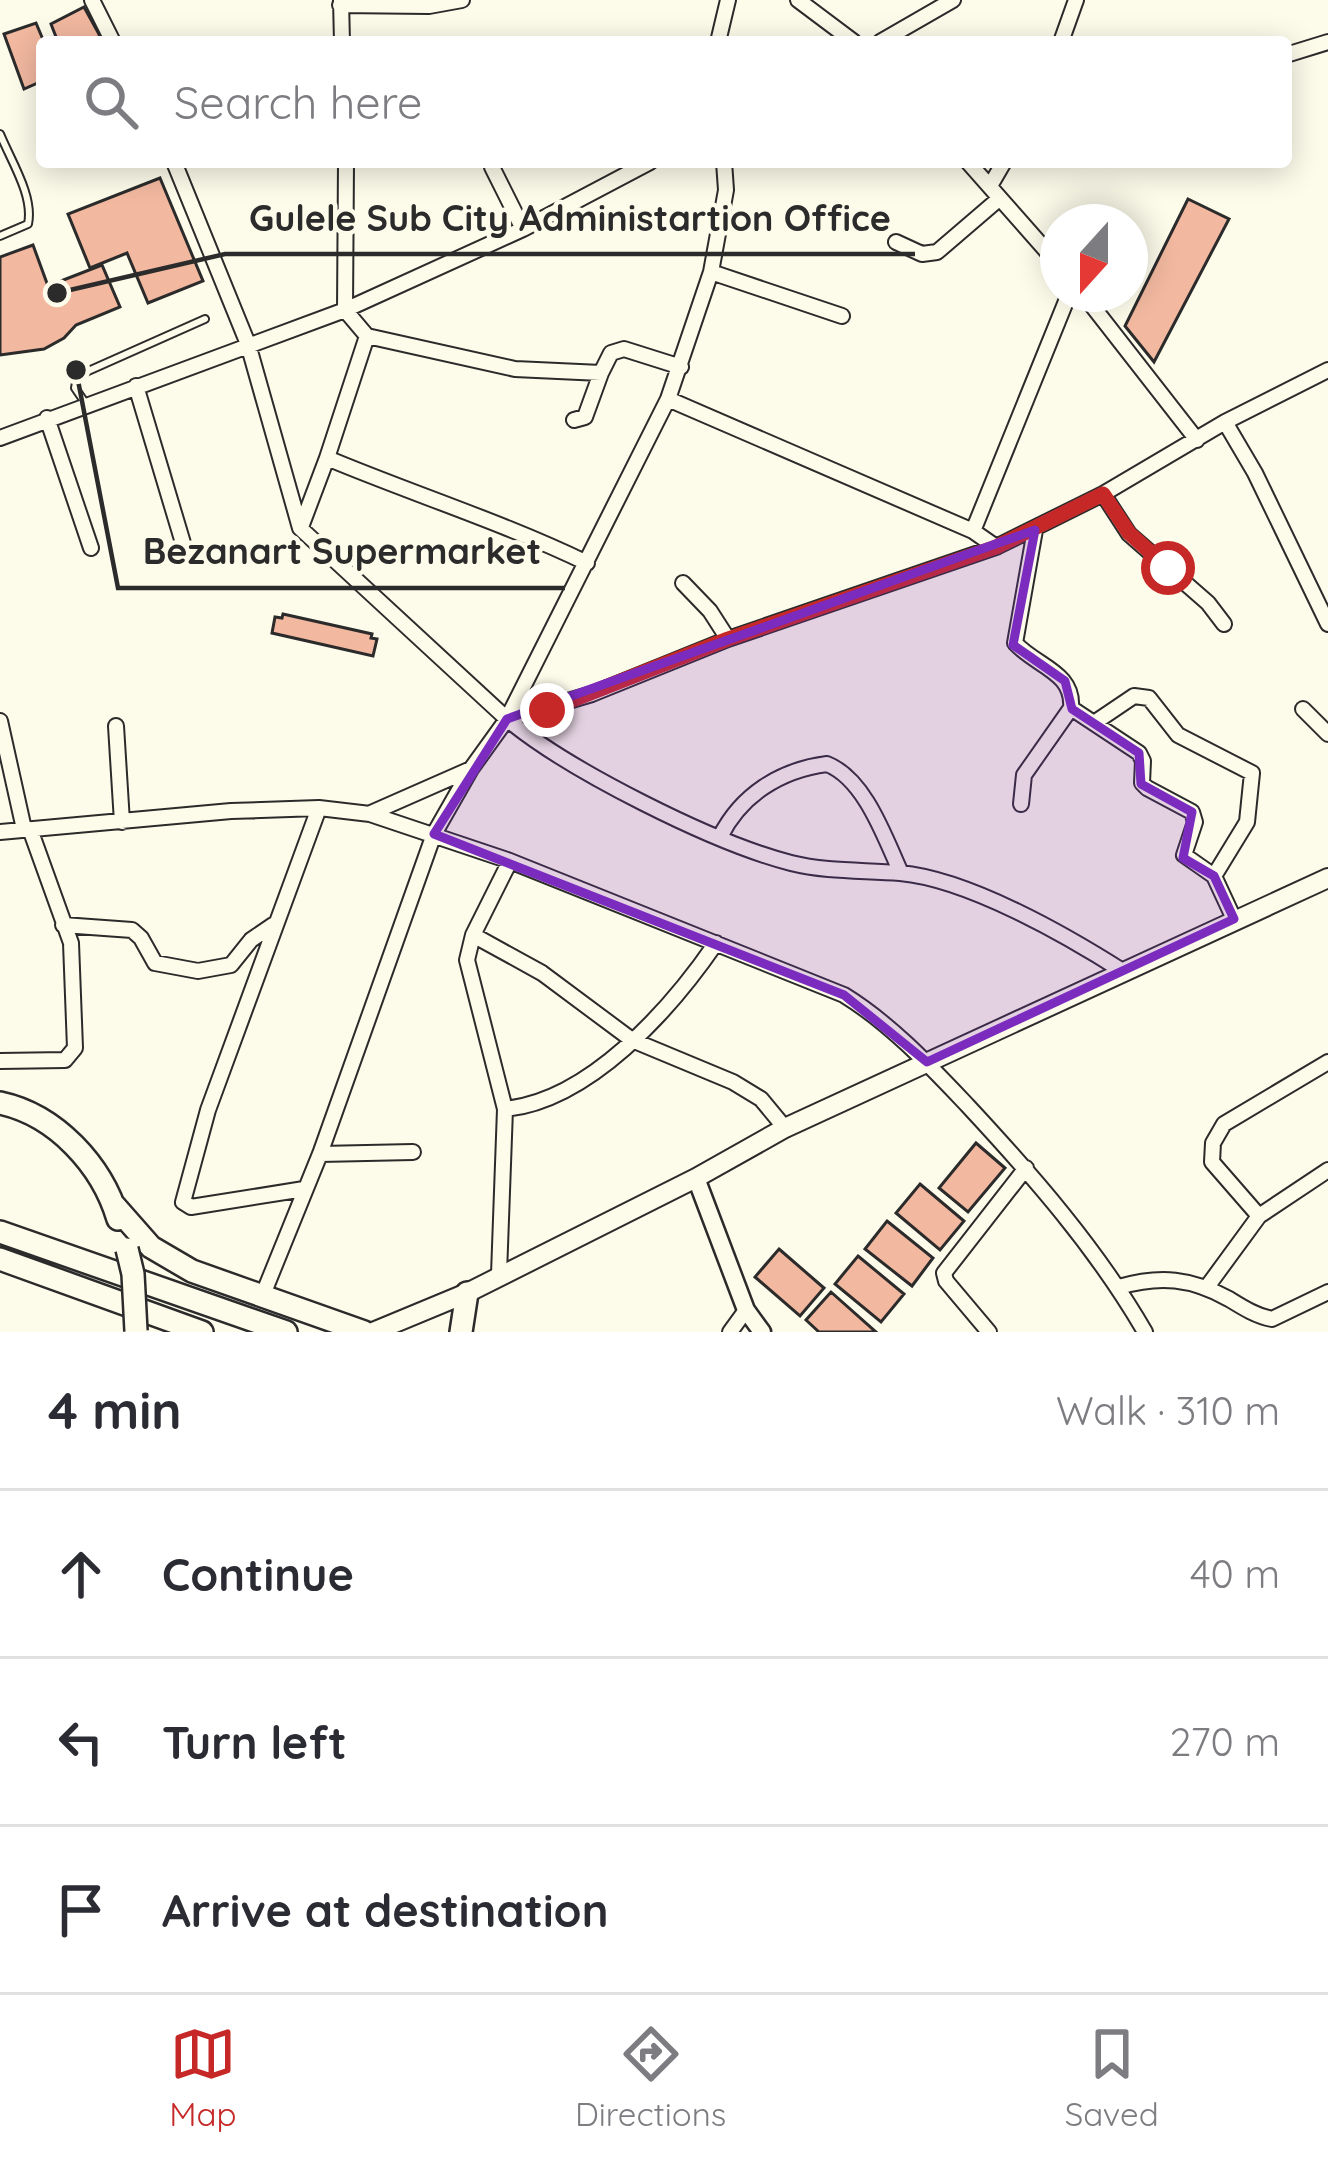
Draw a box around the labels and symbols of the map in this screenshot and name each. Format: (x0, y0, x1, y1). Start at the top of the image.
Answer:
callout: Gulele Sub City Administartion Office (225, 182, 915, 254)
text: Gulele Sub City Administartion Office (249, 195, 891, 240)
north arrow (1040, 204, 1148, 312)
callout: Bezanart Supermarket (118, 516, 565, 588)
text: Bezanart Supermarket (143, 528, 541, 573)
route start (1141, 541, 1195, 595)
route end (520, 683, 574, 737)

